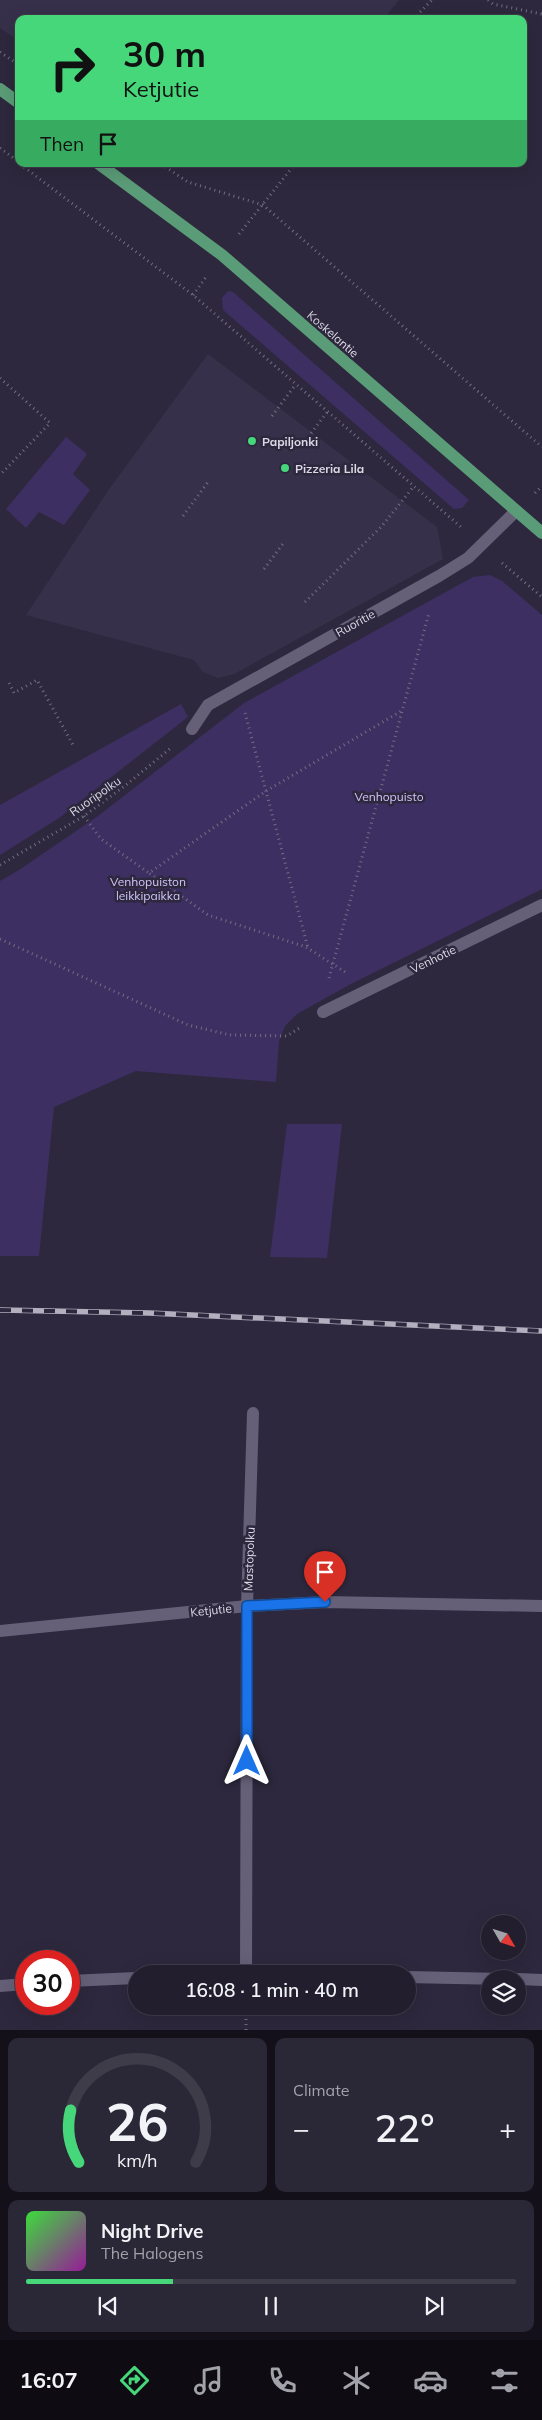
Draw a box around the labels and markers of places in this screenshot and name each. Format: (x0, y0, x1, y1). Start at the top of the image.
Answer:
place label: Papiljonki (262, 434, 318, 449)
marker: Papiljonki (246, 435, 258, 447)
place label: Pizzeria Lila (295, 461, 364, 476)
marker: Pizzeria Lila (279, 462, 291, 474)
pin (304, 1551, 346, 1602)

